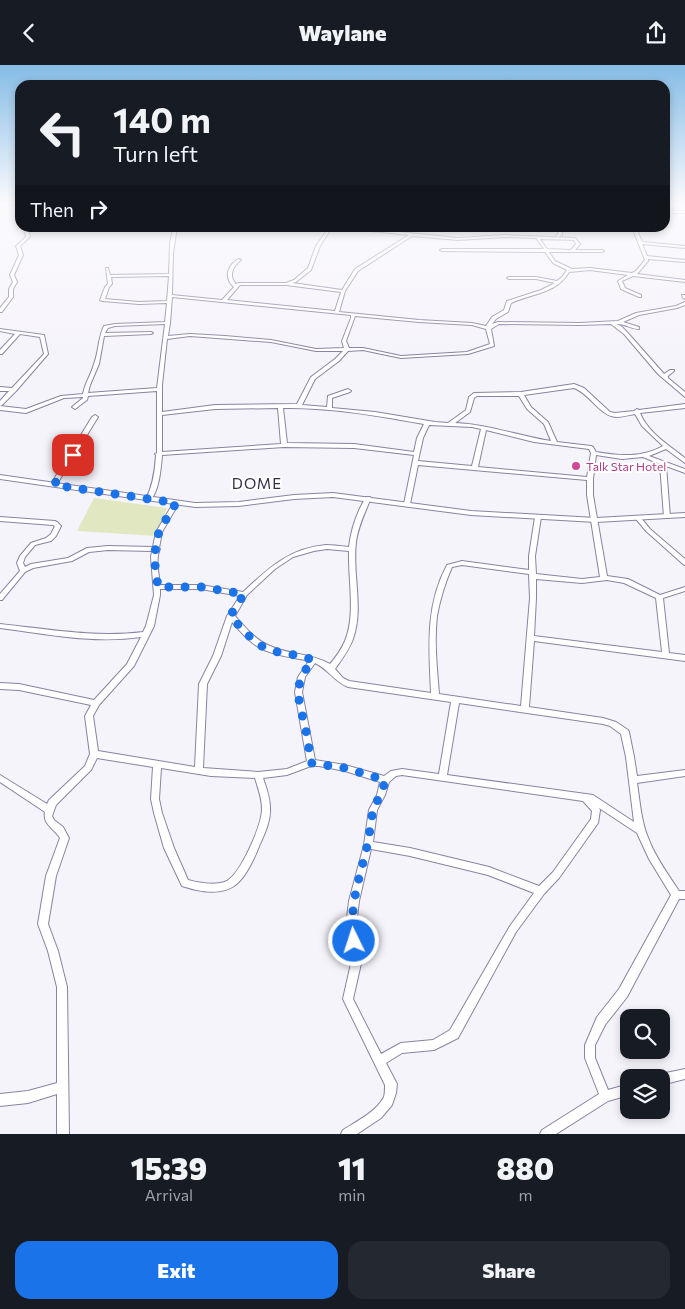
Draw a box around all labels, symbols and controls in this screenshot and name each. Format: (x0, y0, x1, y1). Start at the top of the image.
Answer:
icon: back (15, 19, 43, 47)
text: Waylane (299, 19, 386, 46)
icon: share (642, 19, 670, 47)
text: 140 m (113, 97, 211, 140)
icon: left (30, 100, 95, 165)
text: Turn left (113, 140, 198, 167)
icon: right (84, 195, 112, 223)
text: Then (30, 198, 74, 221)
pin (52, 434, 94, 476)
icon: arrive (59, 441, 87, 469)
place label: Talk Star Hotel (586, 459, 666, 473)
marker: Talk Star Hotel (570, 460, 582, 472)
district label: DOME (232, 474, 282, 492)
position arrow (327, 914, 379, 966)
map controls (620, 1009, 670, 1119)
button: search (620, 1009, 670, 1059)
button: layers (620, 1069, 670, 1119)
text: 15:39 (131, 1149, 207, 1186)
text: 11 (338, 1149, 366, 1186)
text: 880 (497, 1149, 554, 1186)
text: Arrival (145, 1185, 193, 1204)
text: min (338, 1185, 366, 1204)
text: m (518, 1185, 532, 1204)
button: Exit (15, 1241, 338, 1299)
button: Share (348, 1241, 670, 1299)

